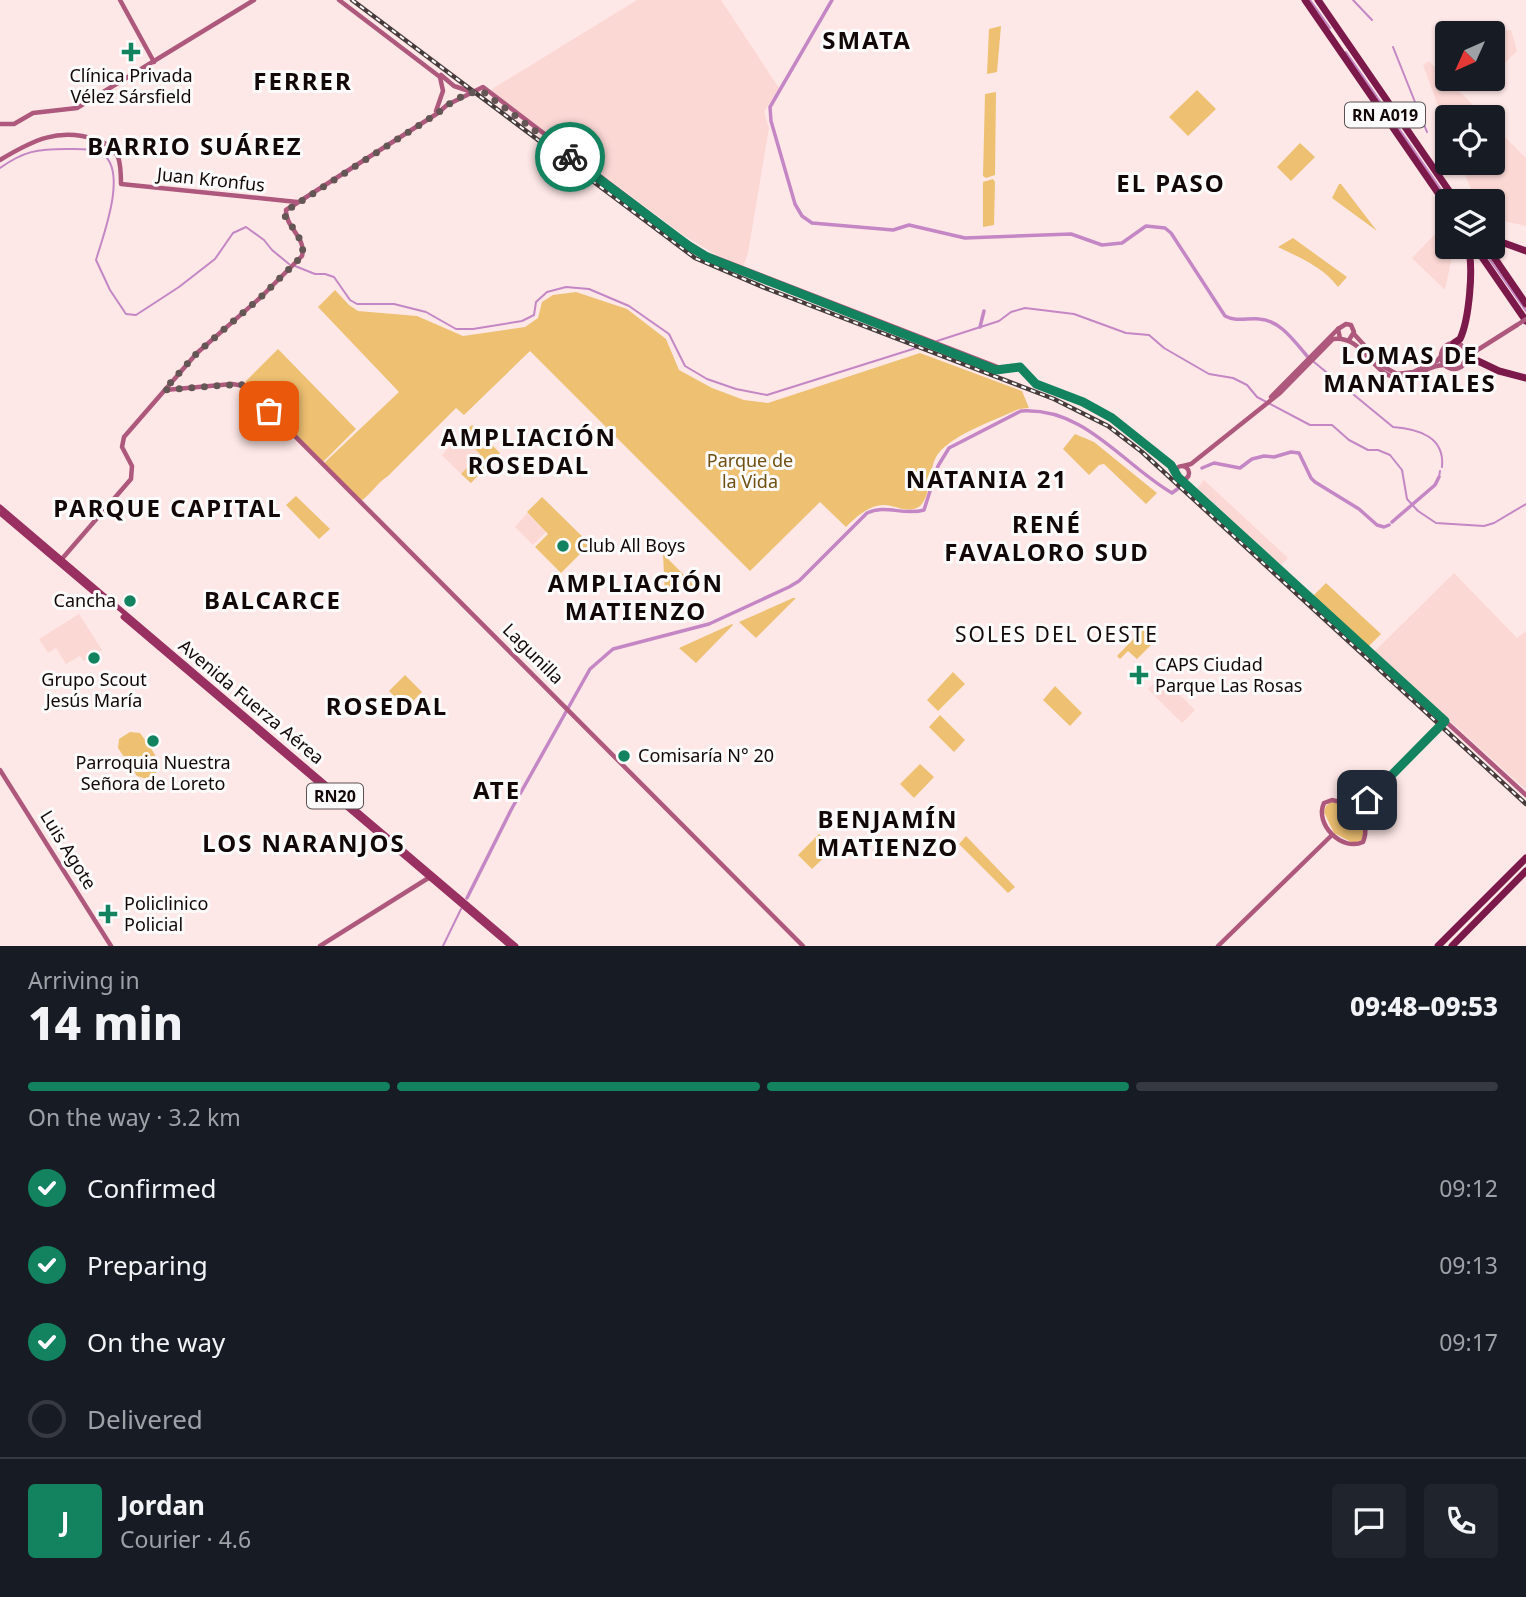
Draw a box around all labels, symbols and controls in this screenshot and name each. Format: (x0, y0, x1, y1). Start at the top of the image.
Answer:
north arrow (1435, 21, 1505, 91)
map controls (1435, 21, 1505, 259)
district label: SMATA (822, 23, 912, 56)
marker: Clínica Privada Vélez Sársfield (121, 42, 141, 62)
place label: Clínica Privada Vélez Sársfield (69, 63, 193, 108)
district label: FERRER (253, 64, 353, 97)
road number: RN A019 (1345, 102, 1425, 127)
button: locate (1435, 105, 1505, 175)
courier (535, 122, 605, 192)
district label: BARRIO SUÁREZ (87, 129, 303, 162)
icon: bike (551, 138, 589, 176)
street label: Juan Kronfus (154, 161, 266, 197)
district label: EL PASO (1116, 166, 1226, 199)
button: layers (1435, 189, 1505, 259)
district label: LOMAS DE MANATIALES (1323, 338, 1497, 399)
pin (239, 381, 299, 441)
icon: bag (250, 392, 288, 430)
district label: AMPLIACIÓN ROSEDAL (441, 420, 617, 481)
park label: Parque de la Vida (707, 448, 793, 493)
district label: NATANIA 21 (906, 462, 1068, 495)
district label: PARQUE CAPITAL (53, 491, 283, 524)
district label: RENÉ FAVALORO SUD (944, 507, 1150, 568)
place label: Club All Boys (577, 533, 685, 557)
marker: Club All Boys (555, 538, 571, 554)
district label: AMPLIACIÓN MATIENZO (548, 566, 724, 627)
district label: BALCARCE (204, 583, 342, 616)
place label: Cancha (54, 588, 116, 612)
marker: Cancha (122, 593, 138, 609)
street label: Lagunilla (498, 618, 569, 689)
district label: SOLES DEL OESTE (955, 620, 1159, 648)
street label: Avenida Fuerza Aérea (174, 633, 329, 769)
marker: Grupo Scout Jesús María (86, 650, 102, 666)
place label: CAPS Ciudad Parque Las Rosas (1155, 652, 1302, 697)
marker: CAPS Ciudad Parque Las Rosas (1129, 665, 1149, 685)
place label: Grupo Scout Jesús María (41, 667, 147, 712)
district label: ROSEDAL (326, 689, 448, 722)
marker: Parroquia Nuestra Señora de Loreto (145, 733, 161, 749)
place label: Comisaría N° 20 (638, 743, 774, 767)
marker: Comisaría N° 20 (616, 748, 632, 764)
place label: Parroquia Nuestra Señora de Loreto (75, 750, 231, 795)
pin (1337, 770, 1397, 830)
district label: ATE (473, 773, 521, 806)
icon: home (1348, 781, 1386, 819)
road number: RN20 (307, 783, 363, 808)
district label: BENJAMÍN MATIENZO (817, 802, 959, 863)
street label: Luis Agote (35, 806, 103, 893)
district label: LOS NARANJOS (202, 826, 406, 859)
place label: Policlinico Policial (124, 891, 208, 936)
marker: Policlinico Policial (98, 904, 118, 924)
text: Arriving in (28, 964, 140, 996)
text: 09:48–09:53 (1350, 988, 1498, 1024)
text: 14 min (28, 991, 183, 1053)
text: On the way · 3.2 km (28, 1101, 241, 1133)
icon: check (28, 1169, 66, 1207)
text: Confirmed (87, 1170, 217, 1206)
text: 09:12 (1439, 1172, 1498, 1204)
icon: check (28, 1246, 66, 1284)
text: Preparing (87, 1247, 208, 1283)
text: 09:13 (1439, 1249, 1498, 1281)
icon: check (28, 1323, 66, 1361)
text: On the way (87, 1324, 225, 1360)
text: 09:17 (1439, 1326, 1498, 1358)
text: Delivered (87, 1401, 203, 1437)
button: chat (1332, 1484, 1406, 1558)
button: phone (1424, 1484, 1498, 1558)
text: Jordan (120, 1487, 205, 1523)
text: J (61, 1503, 69, 1539)
text: Courier · 4.6 (120, 1523, 251, 1555)

